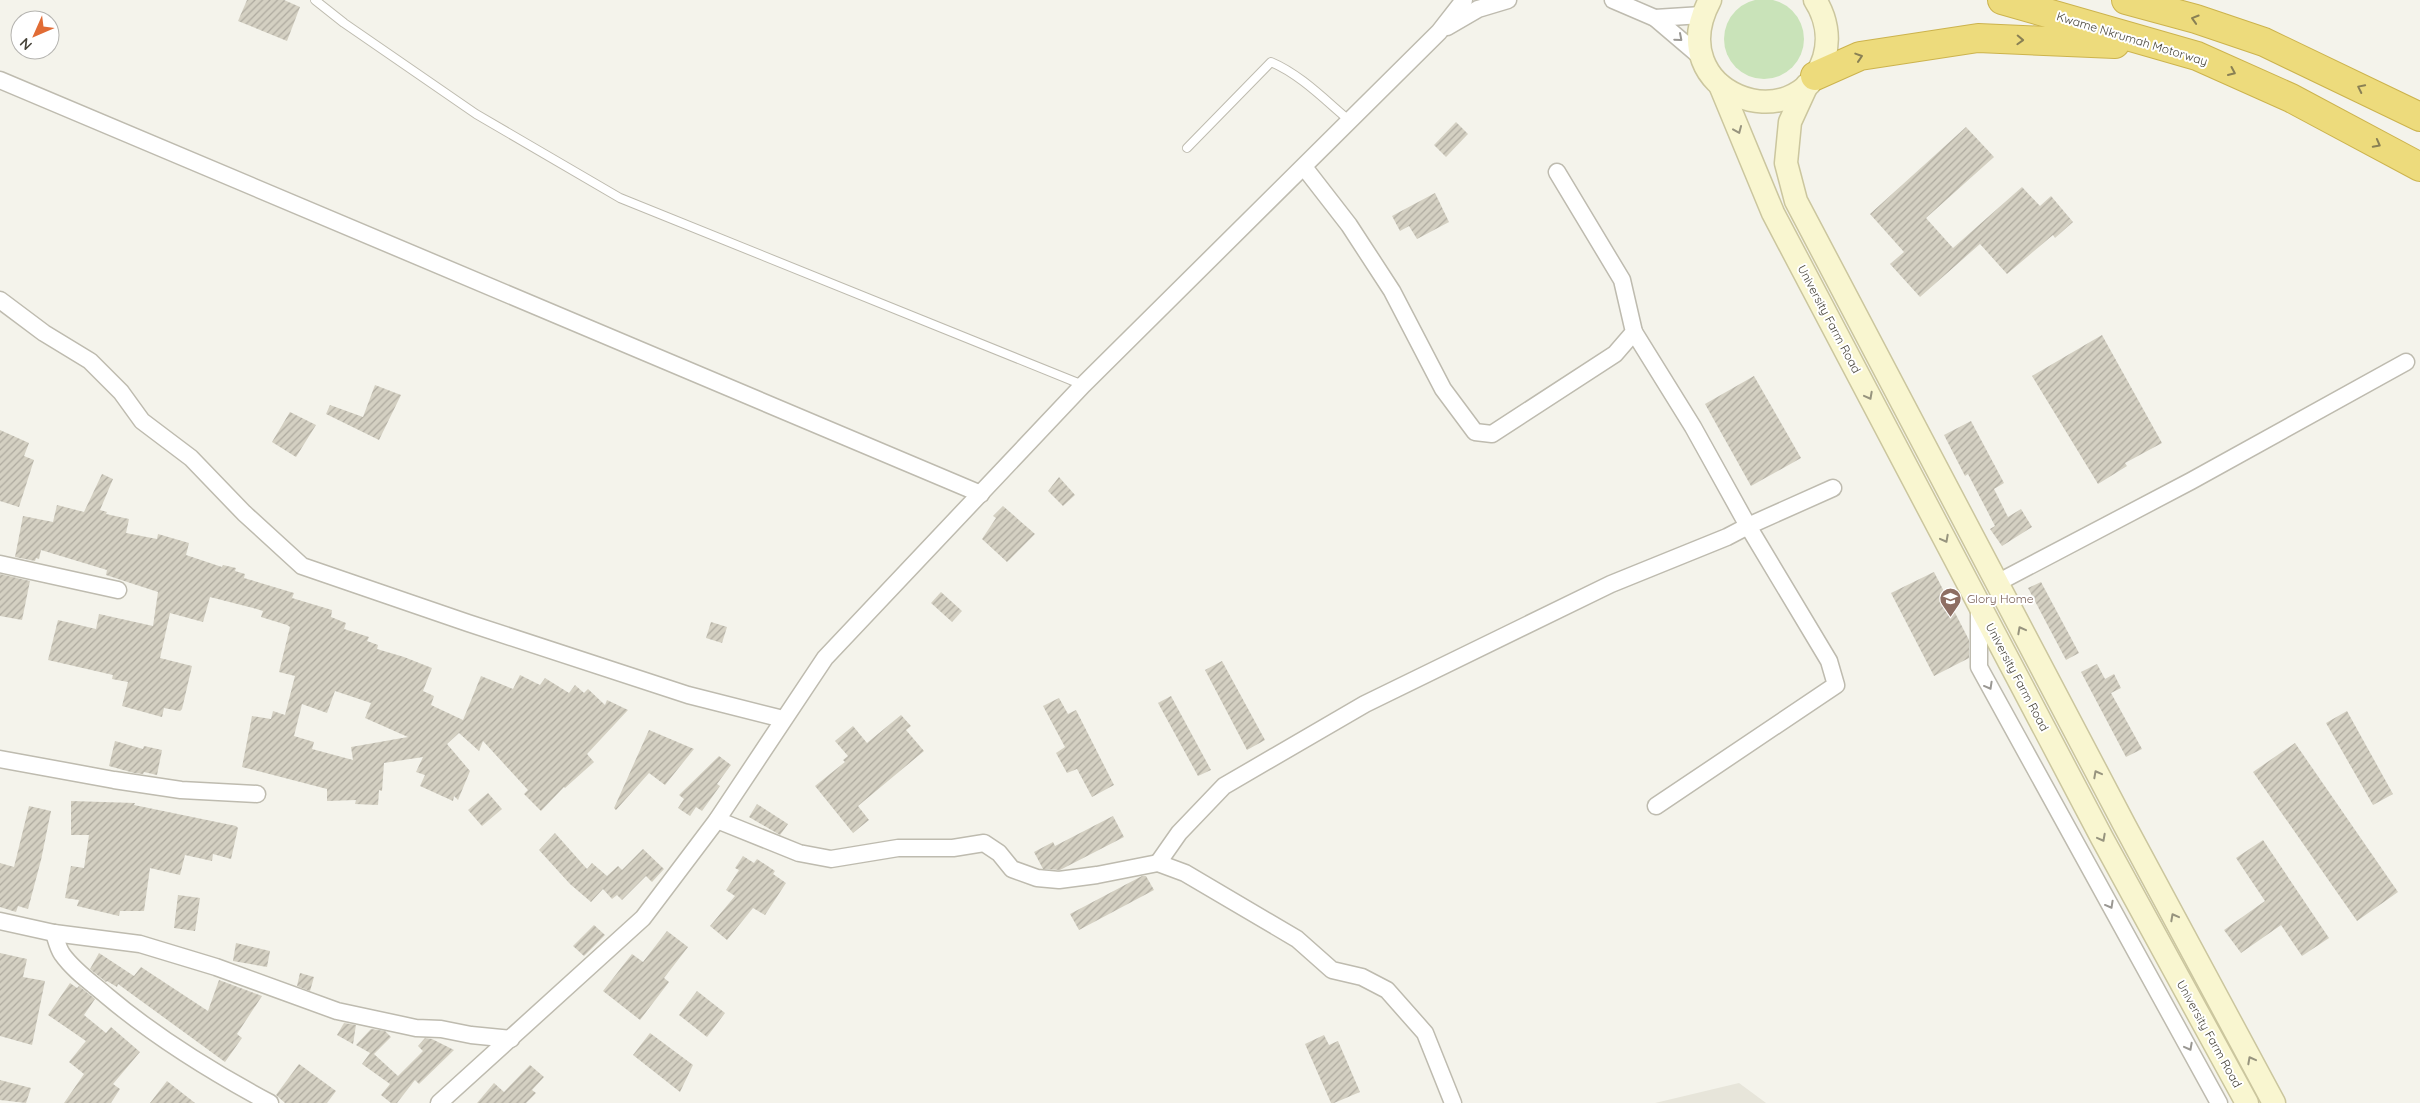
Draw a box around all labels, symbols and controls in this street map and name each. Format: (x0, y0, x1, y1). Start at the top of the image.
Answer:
street label: Kwame Nkrumah Motorway (2055, 8, 2209, 69)
north arrow (10, 10, 60, 60)
one-way arrow (2191, 15, 2199, 25)
one-way arrow (1673, 32, 1682, 41)
text: N (16, 34, 36, 54)
one-way arrow (2016, 35, 2024, 45)
one-way arrow (1854, 53, 1863, 63)
one-way arrow (2227, 65, 2236, 76)
one-way arrow (2357, 84, 2366, 94)
one-way arrow (1732, 125, 1743, 134)
one-way arrow (2372, 138, 2381, 148)
street label: University Farm Road (1795, 262, 1864, 376)
one-way arrow (1863, 390, 1873, 399)
one-way arrow (1939, 534, 1949, 543)
school or university icon: Glory Home (1939, 587, 1963, 618)
place label: Glory Home (1967, 591, 2034, 606)
street label: University Farm Road (1983, 620, 2052, 734)
one-way arrow (2017, 626, 2027, 635)
one-way arrow (1983, 681, 1993, 690)
one-way arrow (2093, 770, 2103, 779)
one-way arrow (2096, 833, 2106, 842)
one-way arrow (2104, 899, 2114, 908)
one-way arrow (2170, 913, 2180, 922)
street label: University Farm Road (2174, 977, 2245, 1090)
one-way arrow (2182, 1042, 2192, 1051)
one-way arrow (2247, 1056, 2257, 1065)

